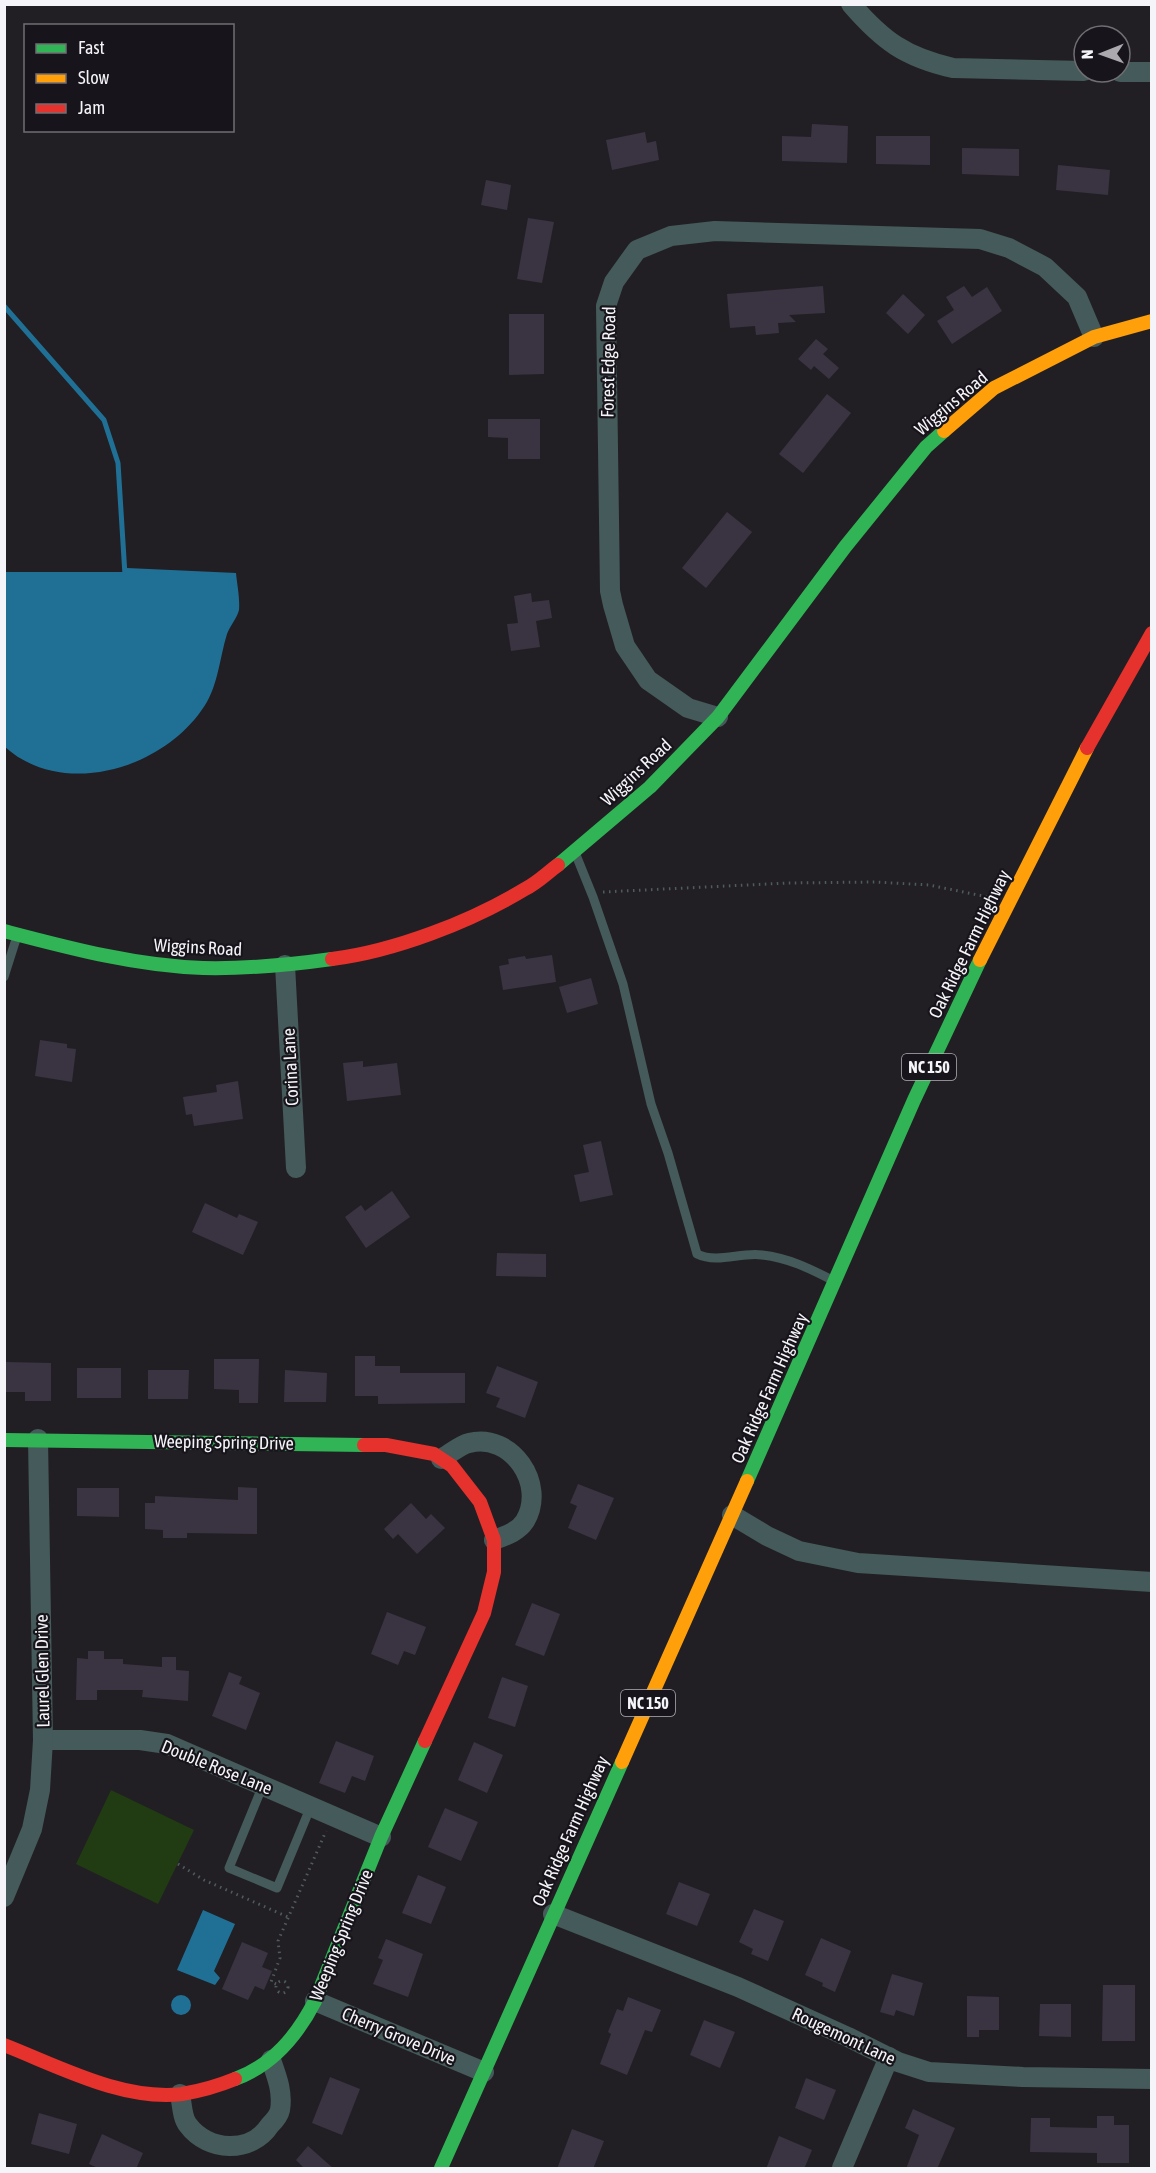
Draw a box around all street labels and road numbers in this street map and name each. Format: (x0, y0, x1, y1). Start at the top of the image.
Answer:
street label: Forest Edge Road (597, 306, 619, 418)
street label: Wiggins Road (910, 367, 992, 439)
street label: Wiggins Road (597, 734, 675, 810)
street label: Oak Ridge Farm Highway (924, 866, 1014, 1022)
street label: Wiggins Road (153, 934, 243, 960)
street label: Corina Lane (277, 1028, 303, 1106)
road number: NC 150 (902, 1054, 956, 1080)
street label: Oak Ridge Farm Highway (726, 1310, 812, 1466)
street label: Weeping Spring Drive (154, 1430, 294, 1454)
street label: Laurel Glen Drive (31, 1614, 53, 1728)
road number: NC 150 (621, 1690, 675, 1716)
street label: Double Rose Lane (159, 1735, 275, 1799)
street label: Oak Ridge Farm Highway (527, 1753, 613, 1909)
street label: Weeping Spring Drive (305, 1866, 377, 2004)
street label: Cherry Grove Drive (339, 2003, 459, 2069)
street label: Rougemont Lane (789, 2003, 899, 2069)

